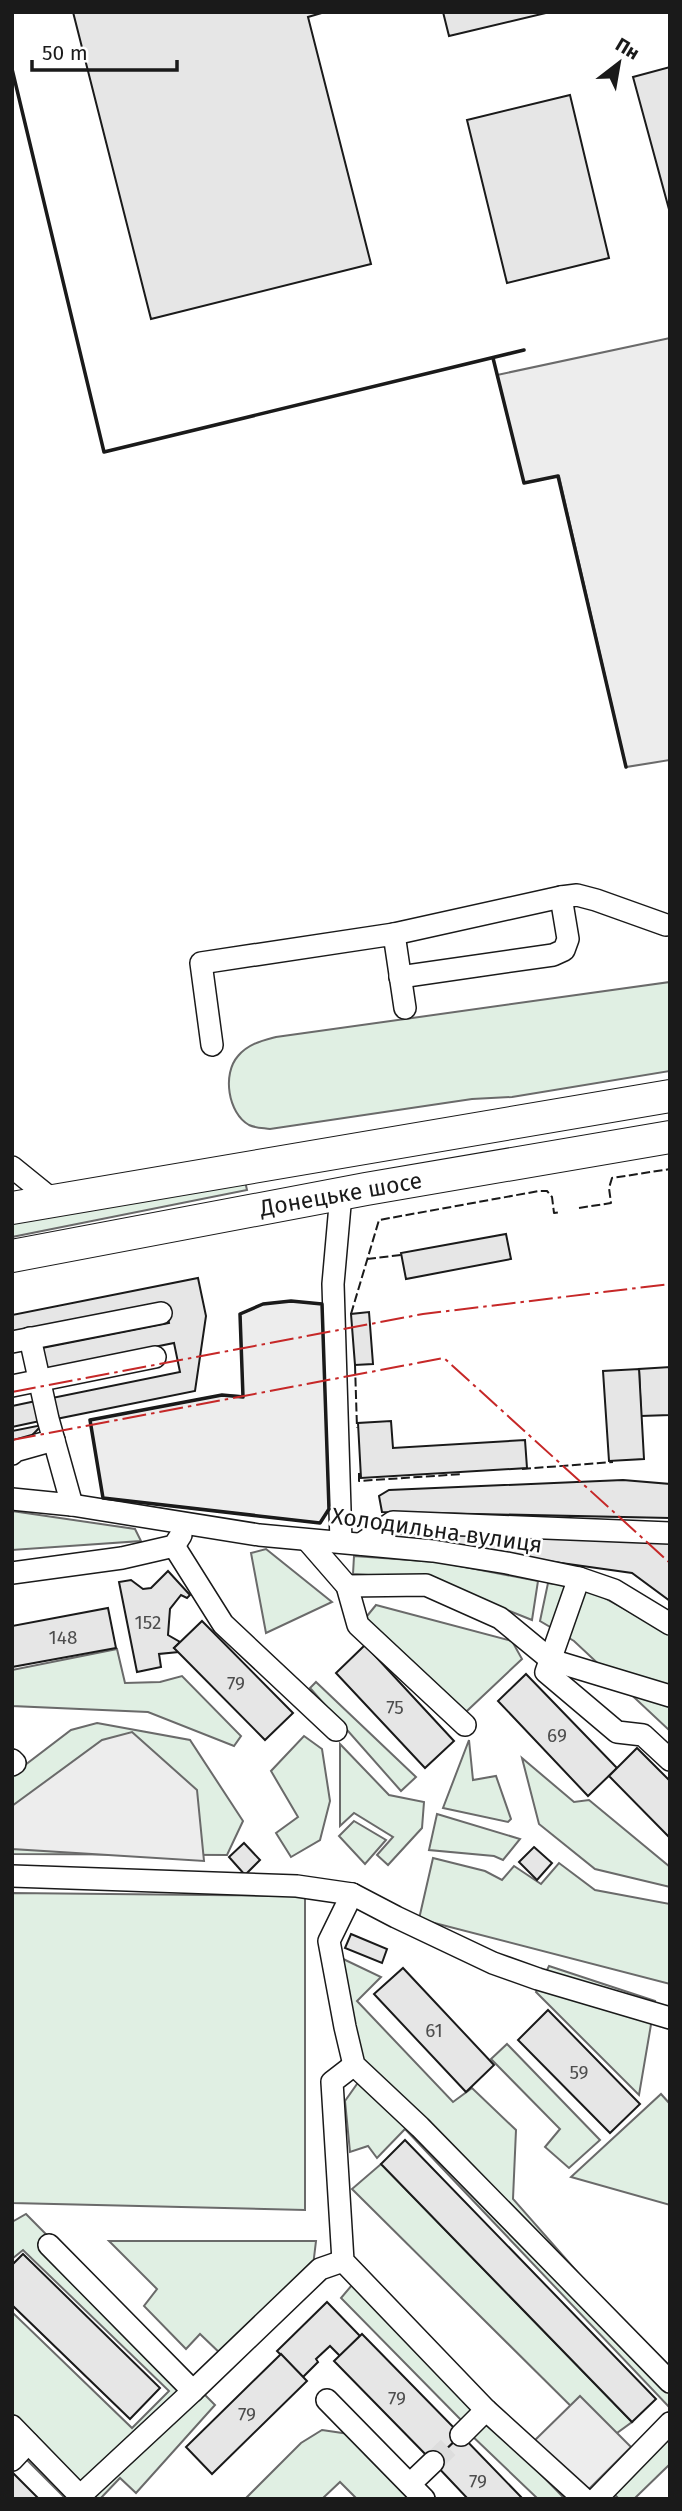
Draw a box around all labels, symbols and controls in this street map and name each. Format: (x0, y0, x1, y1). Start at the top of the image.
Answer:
scale bar (32, 28, 177, 72)
north arrow (584, 28, 654, 98)
text: Пн (611, 33, 644, 65)
text: 50 m (42, 40, 88, 66)
street label: Донецьке шосе (257, 1166, 424, 1222)
street label: Холодильна вулиця (330, 1501, 544, 1559)
house number: 152 (135, 1611, 161, 1634)
house number: 148 (49, 1626, 77, 1649)
house number: 79 (227, 1672, 245, 1695)
house number: 75 (386, 1696, 404, 1719)
house number: 69 (547, 1724, 567, 1747)
house number: 61 (425, 2019, 443, 2042)
house number: 59 (569, 2061, 589, 2084)
house number: 79 (388, 2387, 406, 2410)
house number: 79 (238, 2403, 256, 2426)
house number: 79 (469, 2470, 487, 2493)

